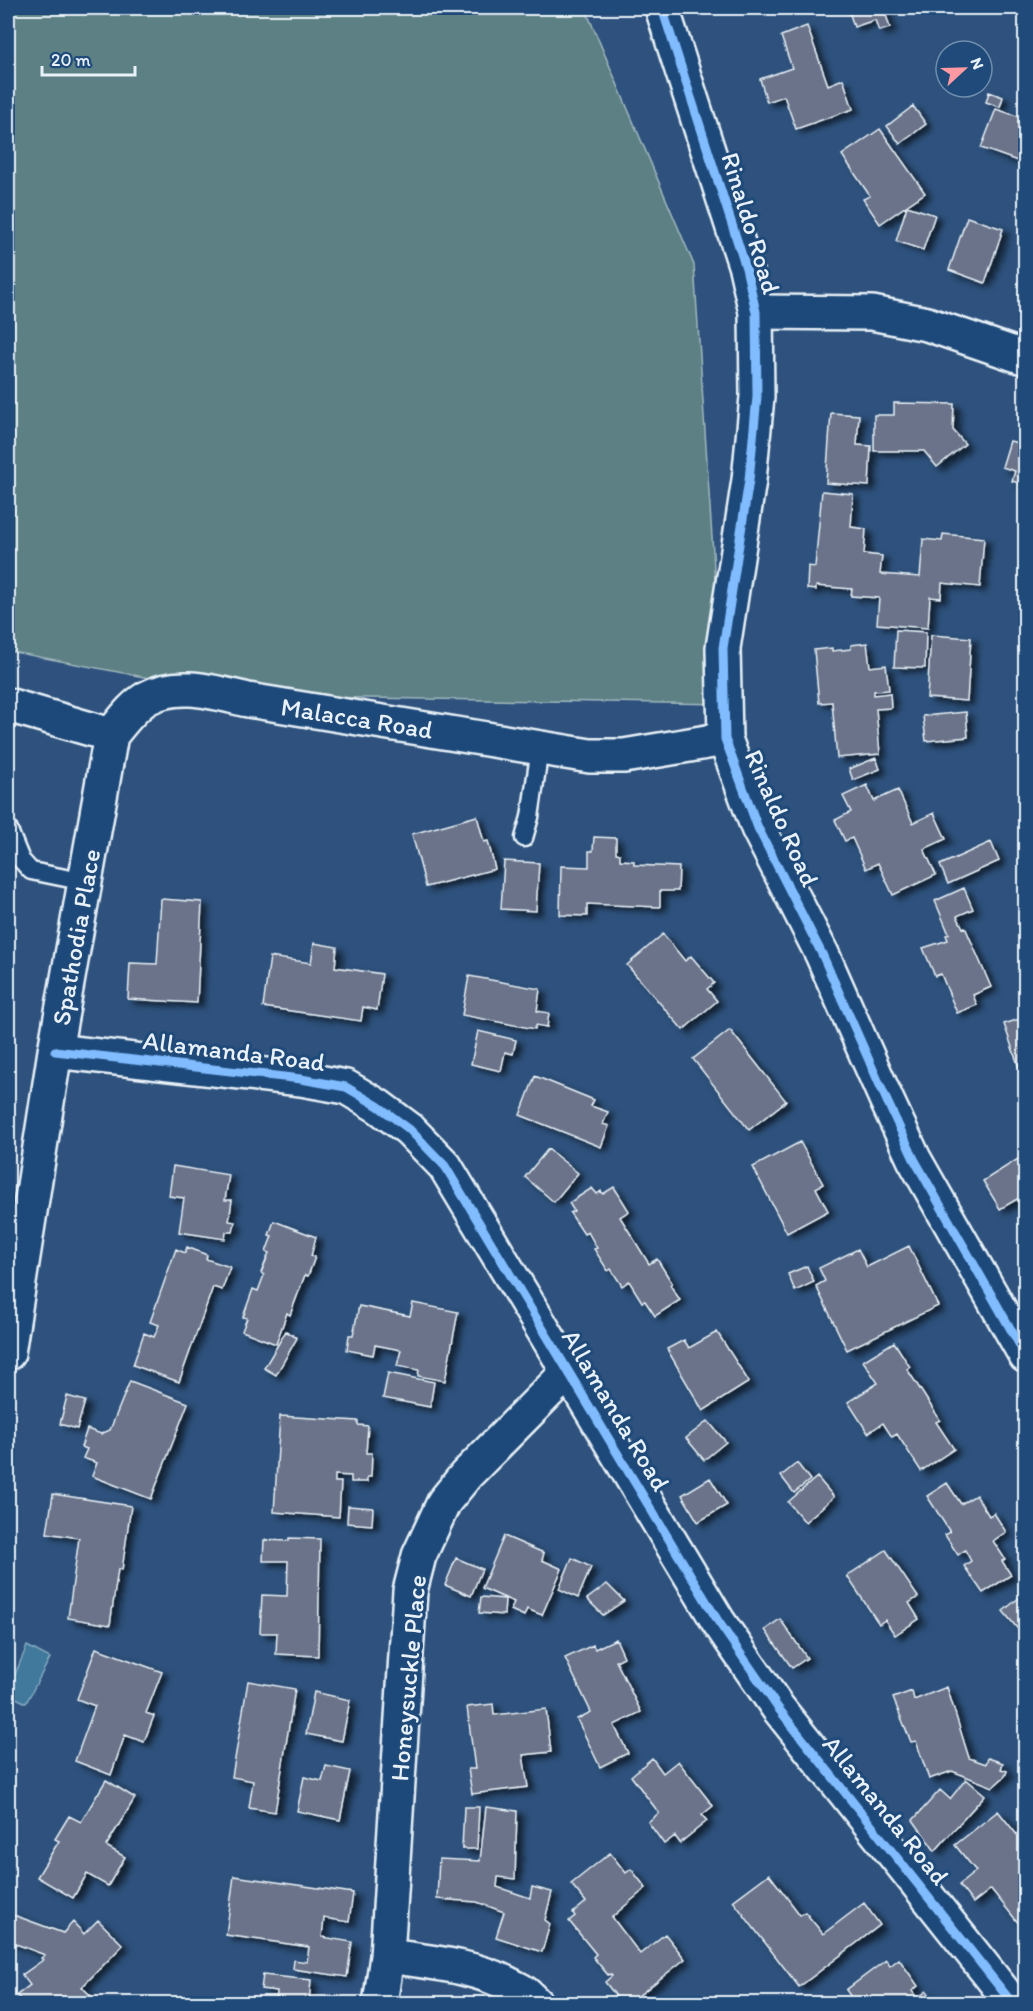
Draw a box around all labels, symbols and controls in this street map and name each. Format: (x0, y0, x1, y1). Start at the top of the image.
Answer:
scale bar (42, 39, 135, 77)
north arrow (934, 39, 994, 99)
text: 20 m (51, 49, 91, 71)
text: N (967, 55, 988, 72)
street label: Rinaldo Road (714, 148, 788, 298)
street label: Malacca Road (279, 690, 436, 746)
street label: Rinaldo Road (738, 745, 827, 892)
street label: Spathodia Place (45, 846, 107, 1028)
street label: Allamanda Road (141, 1024, 327, 1078)
street label: Allamanda Road (555, 1323, 677, 1497)
street label: Honeysuckle Place (383, 1573, 433, 1783)
street label: Allamanda Road (816, 1729, 956, 1891)

